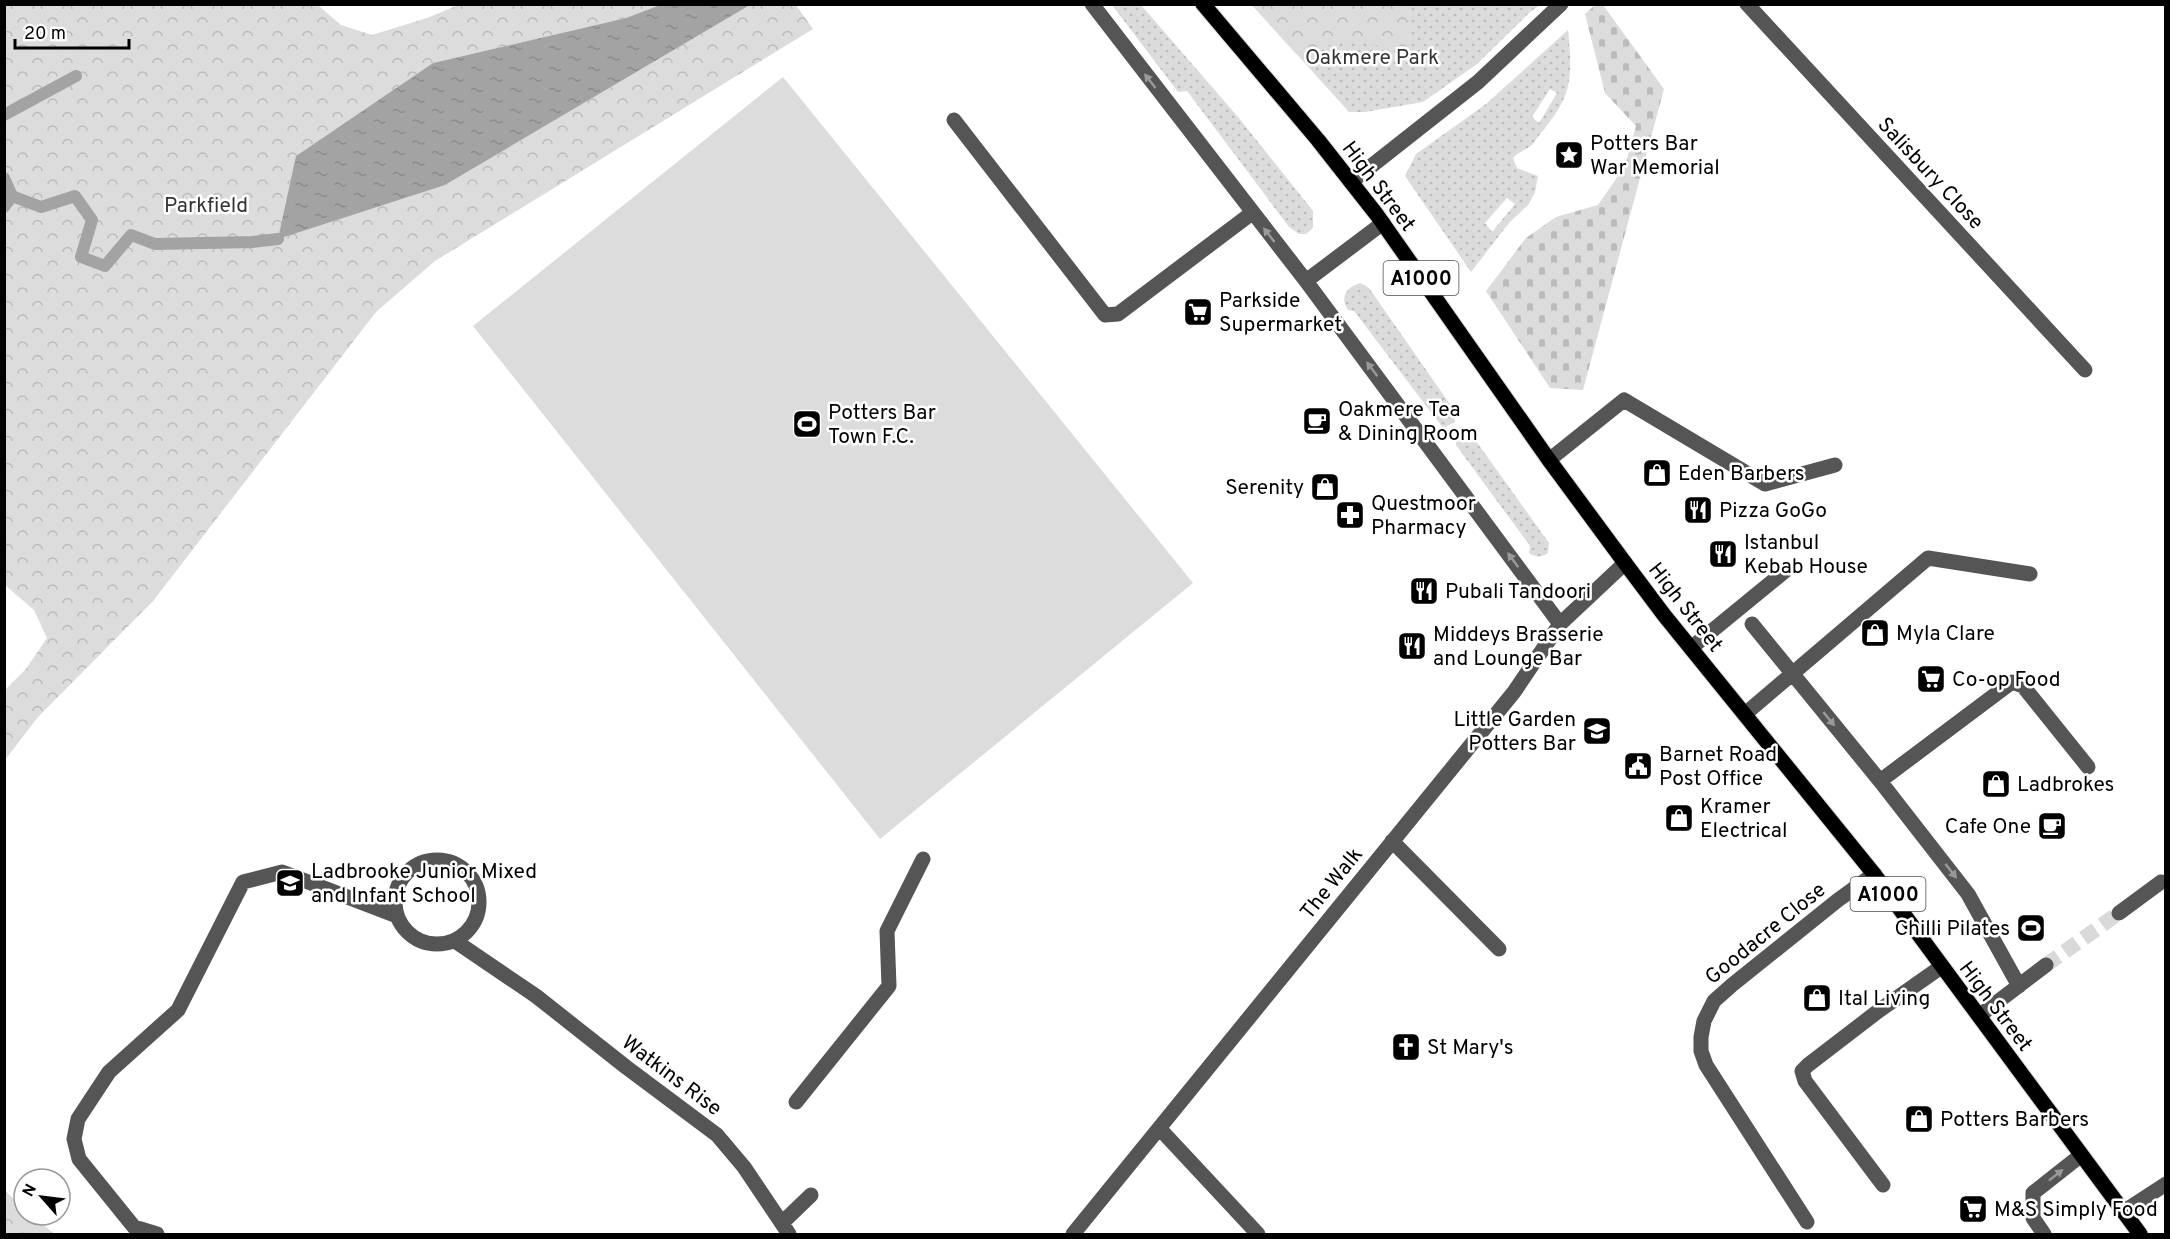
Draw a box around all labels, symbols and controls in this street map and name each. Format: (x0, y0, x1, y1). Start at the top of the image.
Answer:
scale bar (15, 12, 129, 50)
text: 20 m (24, 23, 66, 46)
park label: Oakmere Park (1305, 45, 1439, 72)
one-way arrow (1145, 73, 1157, 88)
street label: Salisbury Close (1871, 112, 1989, 236)
place label: Potters Bar War Memorial (1590, 131, 1720, 182)
street label: High Street (1335, 136, 1421, 238)
place icon: Potters Bar War Memorial (1553, 139, 1585, 171)
park label: Parkfield (164, 193, 248, 220)
one-way arrow (1263, 227, 1276, 243)
road number: A1000 (1384, 261, 1458, 295)
place label: Parkside Supermarket (1219, 288, 1342, 339)
supermarket icon: Parkside Supermarket (1182, 296, 1214, 328)
one-way arrow (1366, 362, 1378, 378)
place label: Oakmere Tea & Dining Room (1338, 397, 1478, 448)
place label: Potters Bar Town F.C. (828, 400, 936, 451)
cafe icon: Oakmere Tea & Dining Room (1301, 405, 1333, 437)
sports icon: Potters Bar Town F.C. (791, 408, 823, 440)
shop icon: Eden Barbers (1641, 457, 1673, 489)
place label: Eden Barbers (1678, 461, 1805, 488)
shop icon: Serenity (1309, 471, 1341, 503)
place label: Serenity (1225, 475, 1304, 502)
place label: Questmoor Pharmacy (1371, 491, 1476, 542)
restaurant icon: Pizza GoGo (1682, 494, 1714, 526)
place label: Pizza GoGo (1719, 498, 1827, 525)
pharmacy icon: Questmoor Pharmacy (1334, 499, 1366, 531)
place label: Istanbul Kebab House (1744, 530, 1868, 581)
restaurant icon: Istanbul Kebab House (1707, 538, 1739, 570)
one-way arrow (1508, 552, 1520, 567)
street label: High Street (1641, 558, 1728, 658)
restaurant icon: Pubali Tandoori (1408, 575, 1440, 607)
place label: Pubali Tandoori (1445, 579, 1591, 606)
shop icon: Myla Clare (1859, 617, 1891, 649)
place label: Myla Clare (1896, 621, 1995, 648)
place label: Middeys Brasserie and Lounge Bar (1433, 622, 1603, 673)
restaurant icon: Middeys Brasserie and Lounge Bar (1396, 630, 1428, 662)
supermarket icon: Co-op Food (1915, 663, 1947, 695)
place label: Co-op Food (1952, 667, 2061, 694)
place label: Little Garden Potters Bar (1454, 707, 1576, 758)
one-way arrow (1823, 711, 1836, 727)
school or university icon: Little Garden Potters Bar (1581, 715, 1613, 747)
place label: Barnet Road Post Office (1659, 742, 1777, 793)
public building icon: Barnet Road Post Office (1622, 750, 1654, 782)
shop icon: Ladbrokes (1980, 768, 2012, 800)
place label: Ladbrokes (2017, 772, 2114, 799)
place label: Kramer Electrical (1700, 794, 1787, 845)
shop icon: Kramer Electrical (1663, 802, 1695, 834)
cafe icon: Cafe One (2036, 810, 2068, 842)
place label: Cafe One (1945, 814, 2031, 841)
street label: The Walk (1295, 842, 1369, 925)
place label: Ladbrooke Junior Mixed and Infant School (311, 859, 537, 910)
one-way arrow (1944, 863, 1957, 879)
school or university icon: Ladbrooke Junior Mixed and Infant School (274, 867, 306, 899)
street label: Goodacre Close (1700, 877, 1832, 991)
road number: A1000 (1850, 877, 1926, 911)
sports icon: Chilli Pilates (2015, 912, 2047, 944)
place label: Chilli Pilates (1895, 916, 2010, 943)
street label: High Street (1952, 956, 2038, 1058)
shop icon: Ital Living (1801, 982, 1833, 1014)
place label: Ital Living (1838, 986, 1930, 1013)
street label: Watkins Rise (616, 1030, 727, 1123)
church icon: St Mary's (1390, 1031, 1422, 1063)
place label: St Mary's (1427, 1035, 1514, 1062)
shop icon: Potters Barbers (1903, 1103, 1935, 1135)
place label: Potters Barbers (1940, 1107, 2089, 1134)
north arrow (12, 1167, 72, 1227)
one-way arrow (2048, 1170, 2063, 1182)
text: N (19, 1181, 42, 1201)
supermarket icon: M&S Simply Food (1957, 1193, 1989, 1225)
place label: M&S Simply Food (1994, 1197, 2158, 1224)

